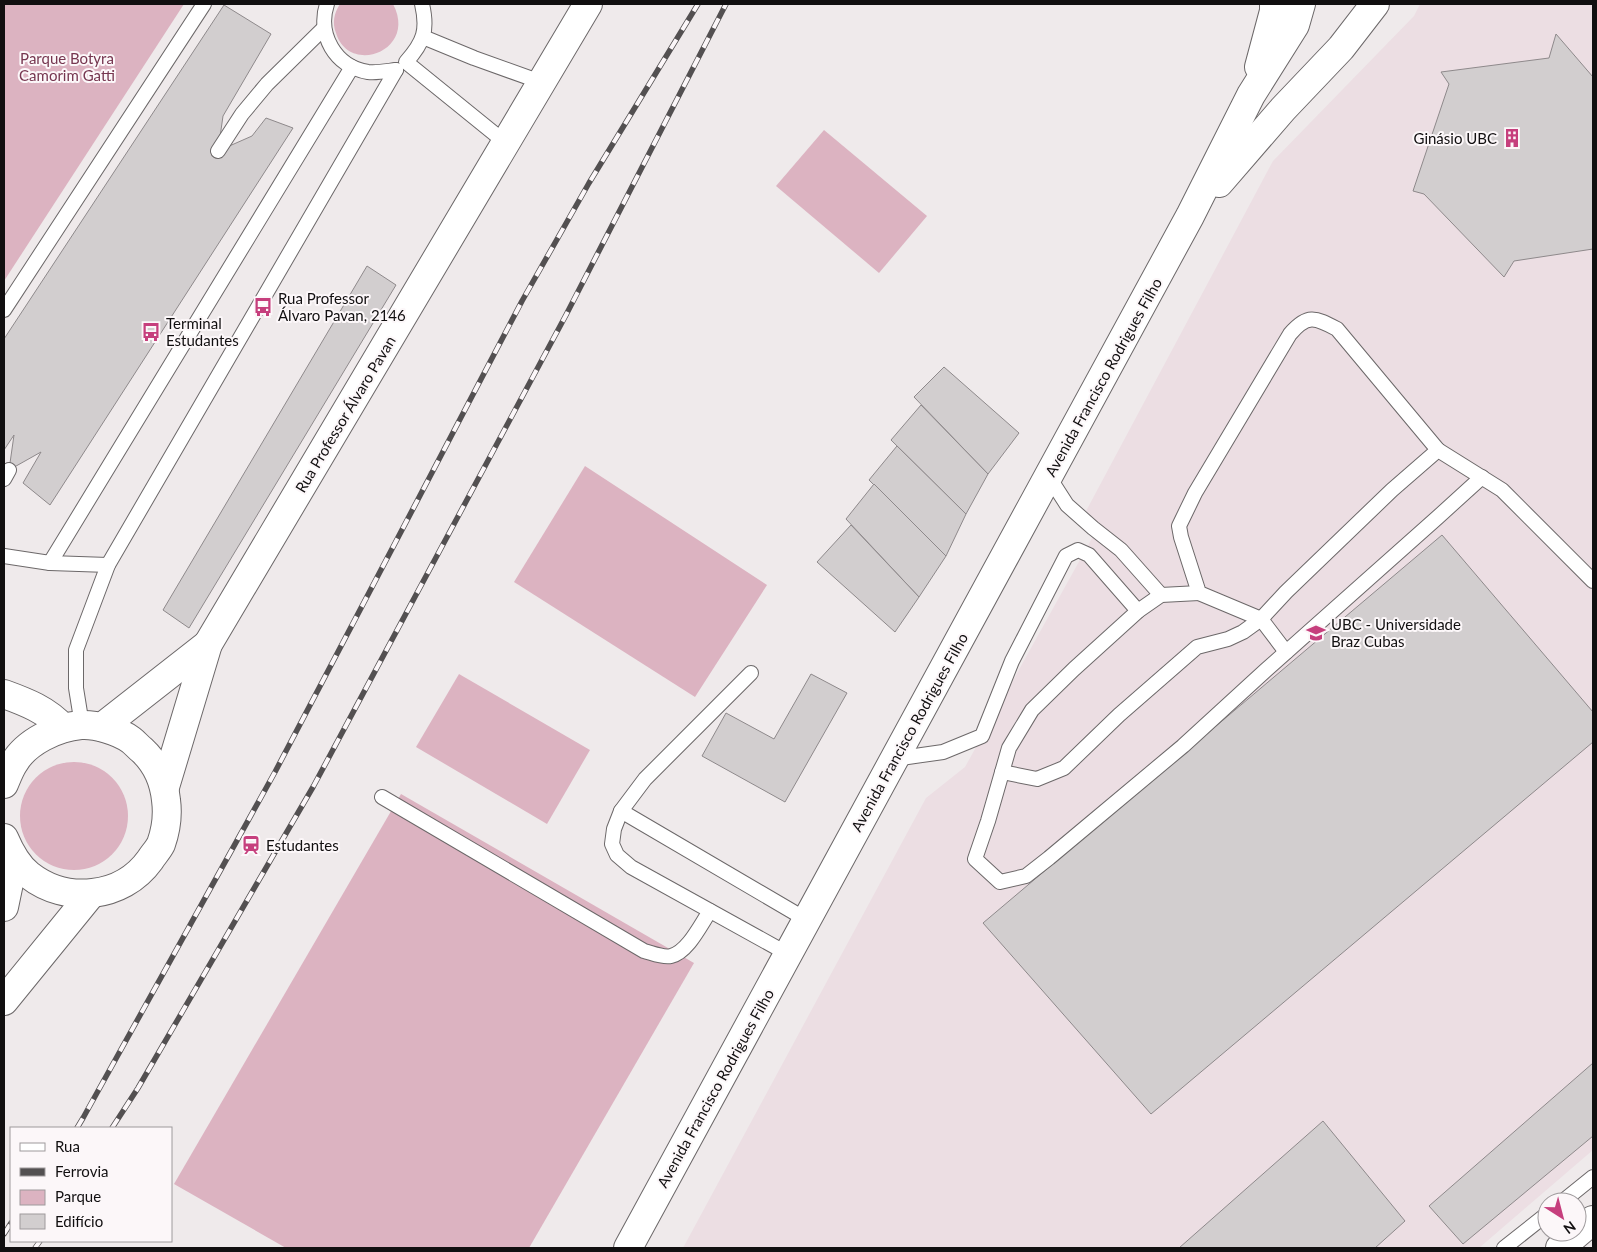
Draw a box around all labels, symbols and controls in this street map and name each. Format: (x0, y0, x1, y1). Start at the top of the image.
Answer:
park label: Parque Botyra Camorim Gatti (19, 49, 115, 84)
building icon: Ginásio UBC (1501, 127, 1523, 149)
place label: Ginásio UBC (1413, 129, 1497, 147)
street label: Avenida Francisco Rodrigues Filho (1041, 275, 1165, 479)
place label: Rua Professor Álvaro Pavan, 2146 (278, 289, 406, 324)
bus stop icon: Rua Professor Álvaro Pavan, 2146 (252, 296, 274, 318)
place label: Terminal Estudantes (166, 314, 239, 349)
bus stop icon: Terminal Estudantes (140, 321, 162, 343)
street label: Rua Professor Álvaro Pavan (291, 332, 399, 496)
place label: UBC - Universidade Braz Cubas (1331, 615, 1461, 650)
school or university icon: UBC - Universidade Braz Cubas (1305, 622, 1327, 644)
street label: Avenida Francisco Rodrigues Filho (847, 630, 971, 834)
station icon: Estudantes (240, 834, 262, 856)
place label: Estudantes (266, 836, 339, 854)
street label: Avenida Francisco Rodrigues Filho (653, 986, 777, 1190)
legend (10, 1127, 172, 1242)
text: Rua (55, 1137, 80, 1155)
text: Ferrovia (55, 1162, 108, 1180)
text: Parque (55, 1187, 101, 1205)
north arrow (1537, 1192, 1587, 1242)
text: Edifício (55, 1212, 103, 1230)
text: N (1561, 1218, 1579, 1238)

